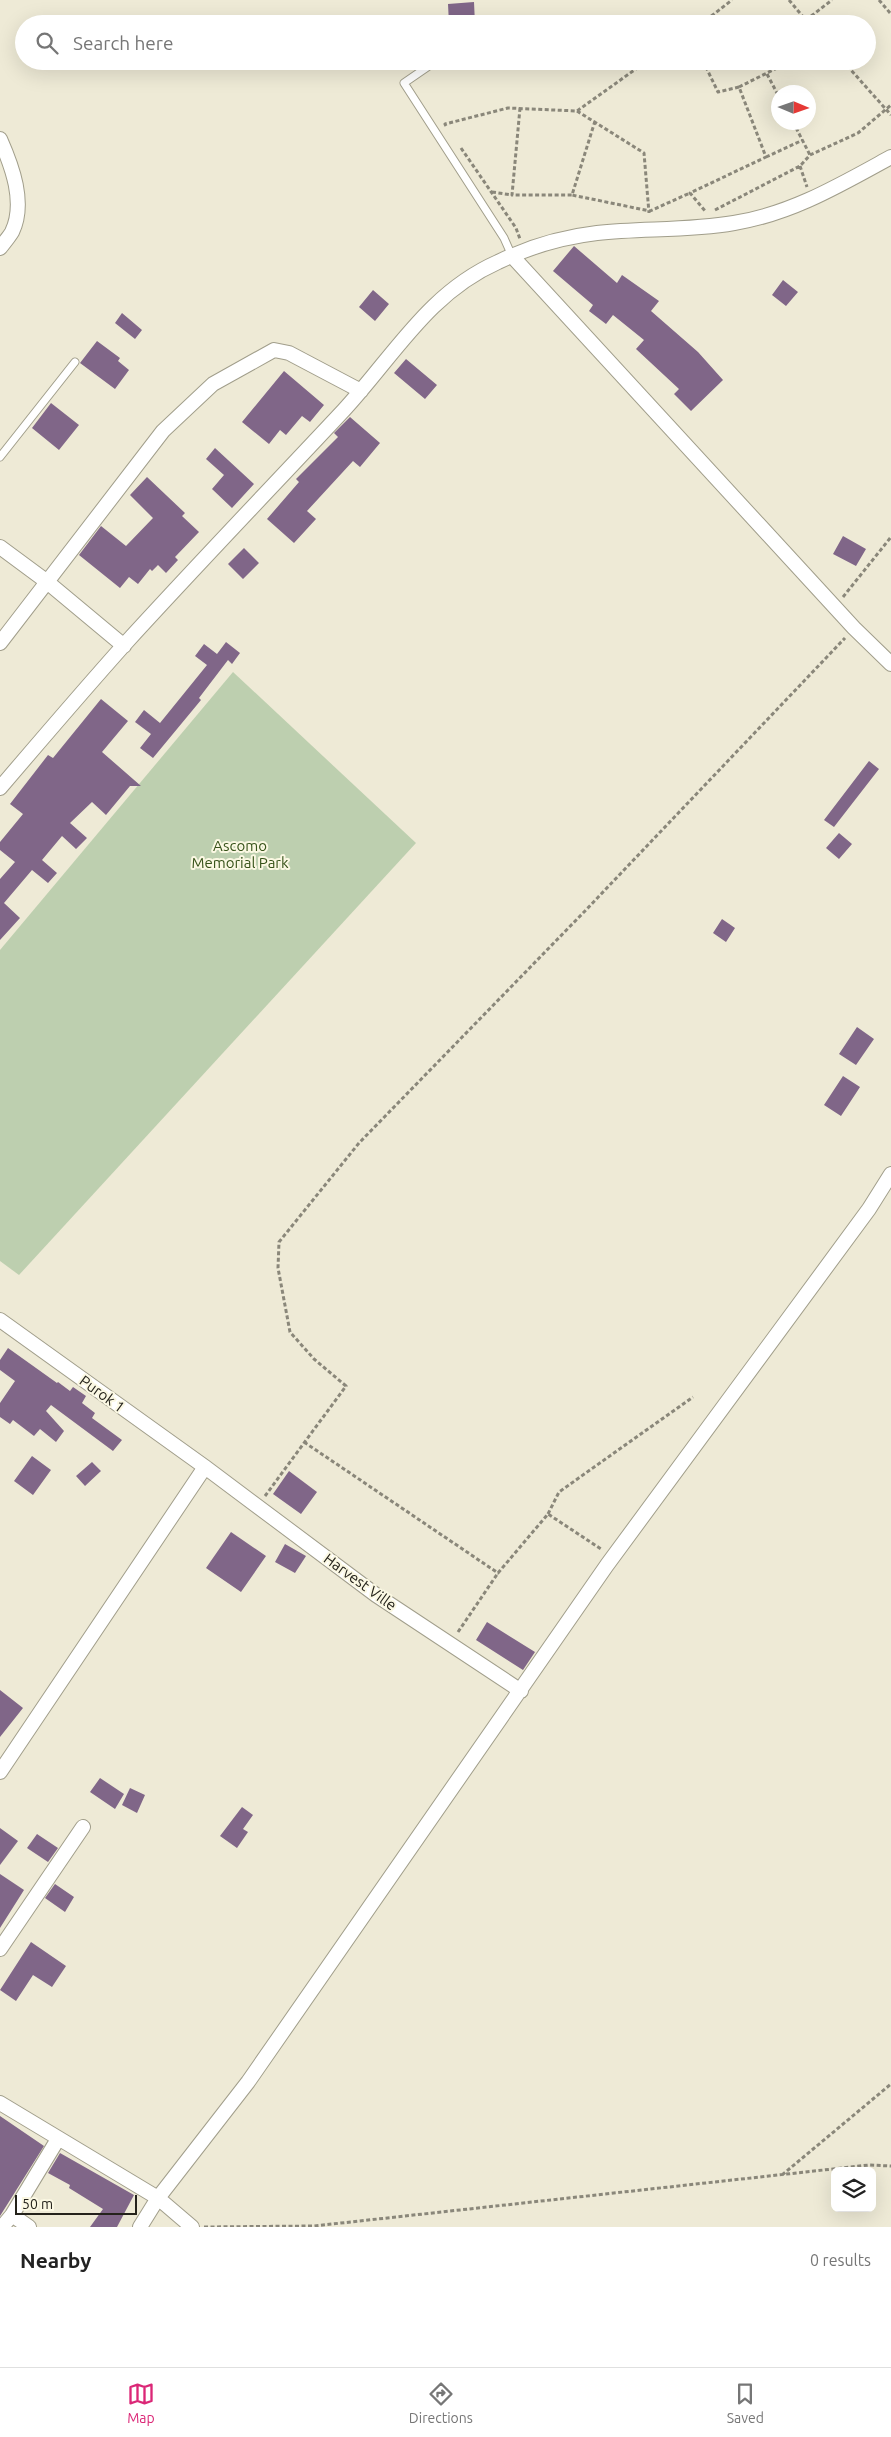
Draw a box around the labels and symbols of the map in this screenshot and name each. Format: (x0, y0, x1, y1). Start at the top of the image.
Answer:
north arrow (771, 85, 816, 130)
park label: Ascomo Memorial Park (191, 837, 289, 871)
street label: Purok 1 (76, 1372, 128, 1416)
street label: Harvest Ville (321, 1550, 400, 1614)
scale bar (15, 2192, 138, 2215)

